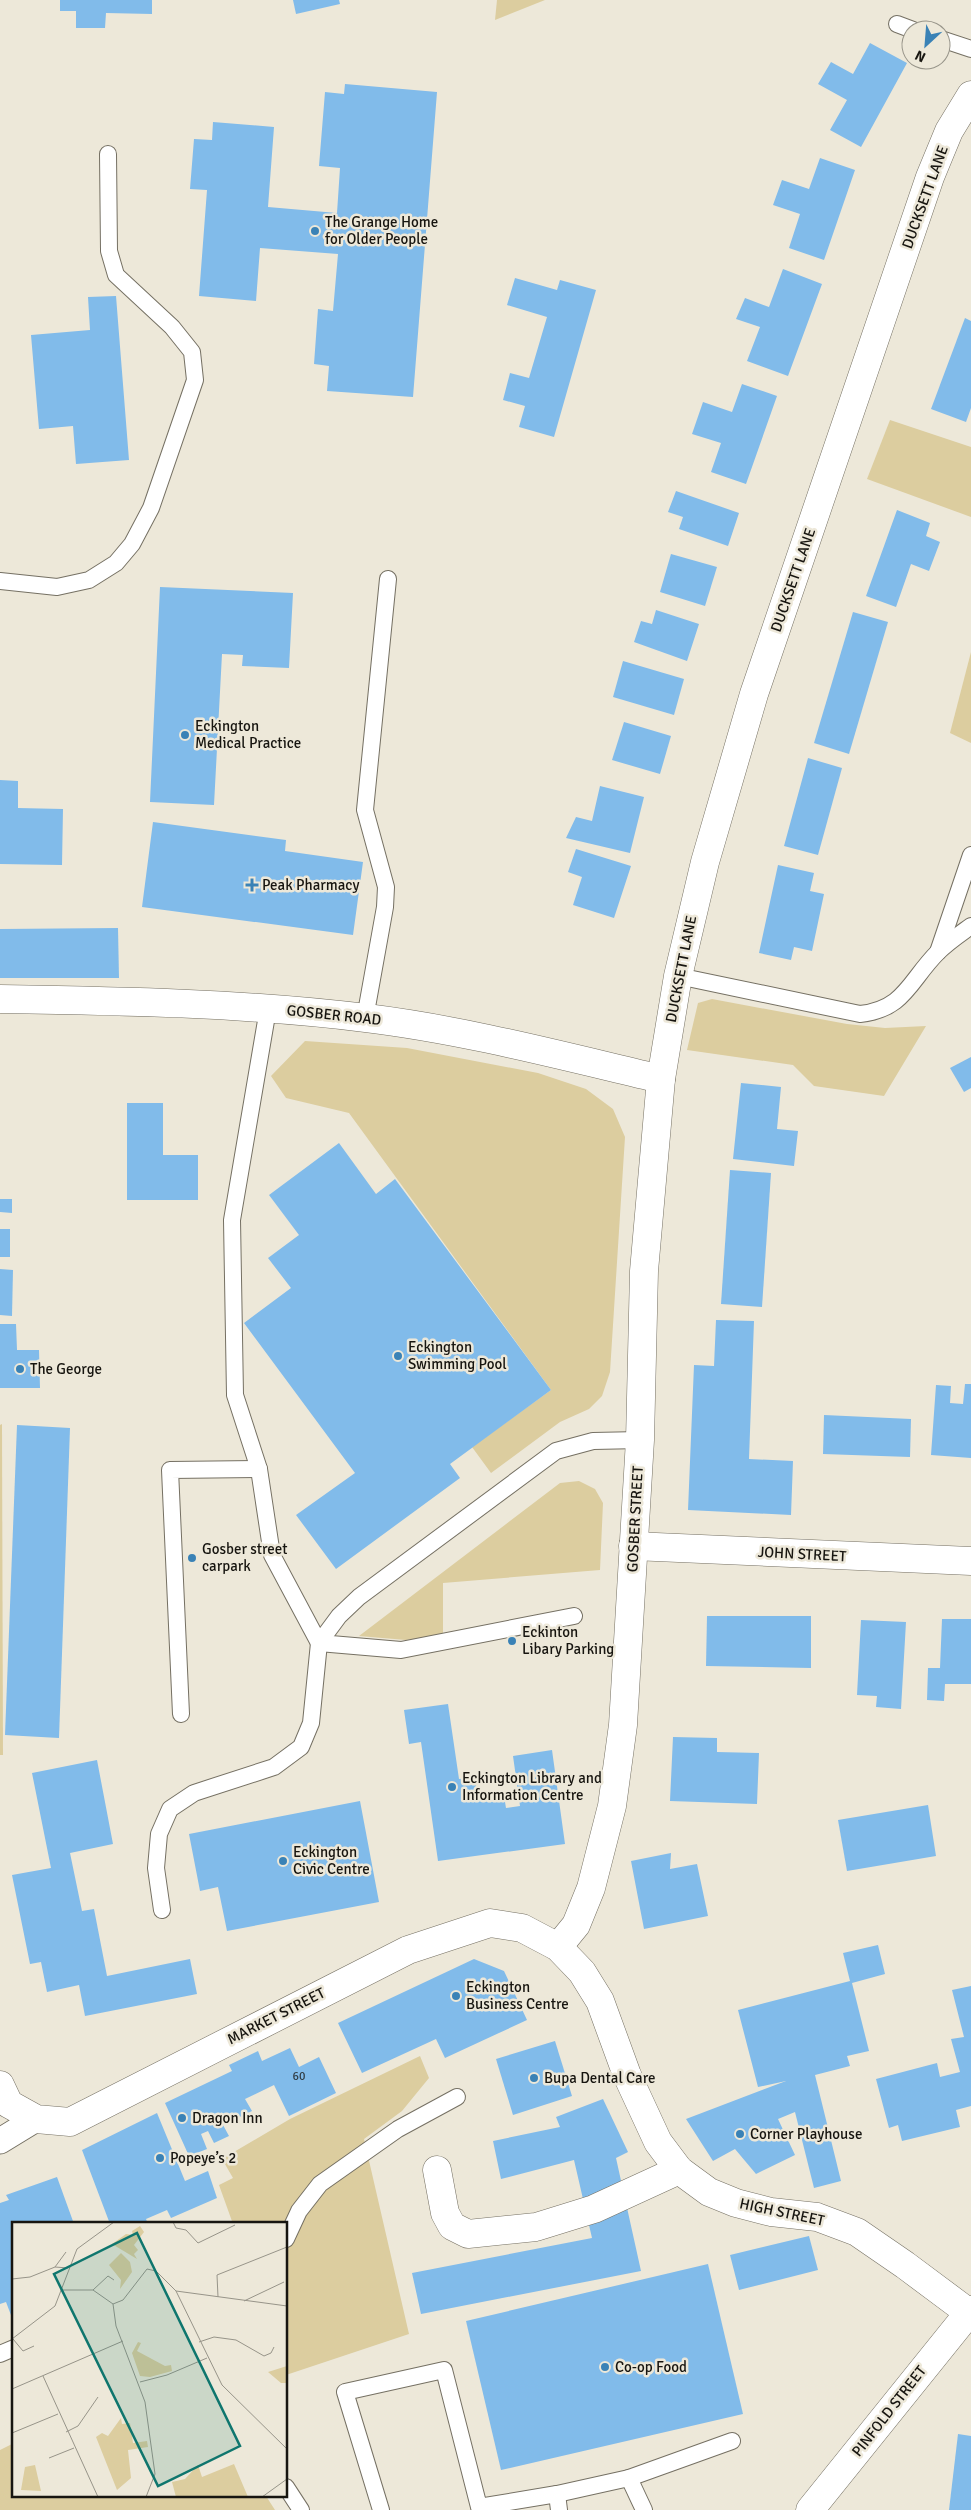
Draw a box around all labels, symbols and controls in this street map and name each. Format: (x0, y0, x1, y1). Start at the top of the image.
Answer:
north arrow (901, 20, 951, 70)
text: N (912, 46, 929, 66)
street label: DUCKSETT LANE (898, 143, 952, 251)
place label: The Grange Home for Older People (325, 213, 438, 248)
marker: The Grange Home for Older People (309, 225, 321, 237)
street label: DUCKSETT LANE (767, 526, 819, 634)
place label: Eckington Medical Practice (195, 717, 301, 752)
marker: Eckington Medical Practice (179, 729, 191, 741)
place label: Peak Pharmacy (262, 876, 359, 894)
marker: Peak Pharmacy (246, 879, 258, 891)
street label: DUCKSETT LANE (662, 914, 700, 1024)
street label: GOSBER ROAD (286, 1001, 382, 1029)
place label: Eckington Swimming Pool (408, 1338, 507, 1373)
marker: Eckington Swimming Pool (392, 1350, 404, 1362)
place label: The George (30, 1360, 102, 1378)
marker: The George (14, 1363, 26, 1375)
street label: GOSBER STREET (623, 1465, 647, 1573)
place label: Gosber street carpark (202, 1540, 288, 1575)
street label: JOHN STREET (757, 1543, 847, 1565)
marker: Gosber street carpark (186, 1552, 198, 1564)
place label: Eckinton Libary Parking (522, 1623, 614, 1658)
marker: Eckinton Libary Parking (506, 1635, 518, 1647)
place label: Eckington Library and Information Centre (462, 1769, 602, 1804)
marker: Eckington Library and Information Centre (446, 1781, 458, 1793)
place label: Eckington Civic Centre (293, 1843, 370, 1878)
marker: Eckington Civic Centre (277, 1855, 289, 1867)
place label: Eckington Business Centre (466, 1978, 569, 2013)
street label: MARKET STREET (224, 1983, 328, 2048)
marker: Eckington Business Centre (450, 1990, 462, 2002)
house number: 60 (293, 2069, 305, 2084)
place label: Bupa Dental Care (544, 2069, 655, 2087)
marker: Bupa Dental Care (528, 2072, 540, 2084)
place label: Dragon Inn (192, 2109, 263, 2127)
marker: Dragon Inn (176, 2112, 188, 2124)
place label: Corner Playhouse (750, 2125, 862, 2143)
marker: Corner Playhouse (734, 2128, 746, 2140)
place label: Popeye’s 2 (170, 2149, 236, 2167)
marker: Popeye’s 2 (154, 2152, 166, 2164)
street label: HIGH STREET (738, 2194, 827, 2230)
inset map (12, 2222, 288, 2498)
place label: Co-op Food (615, 2358, 687, 2376)
marker: Co-op Food (599, 2361, 611, 2373)
street label: PINFOLD STREET (848, 2362, 930, 2460)

